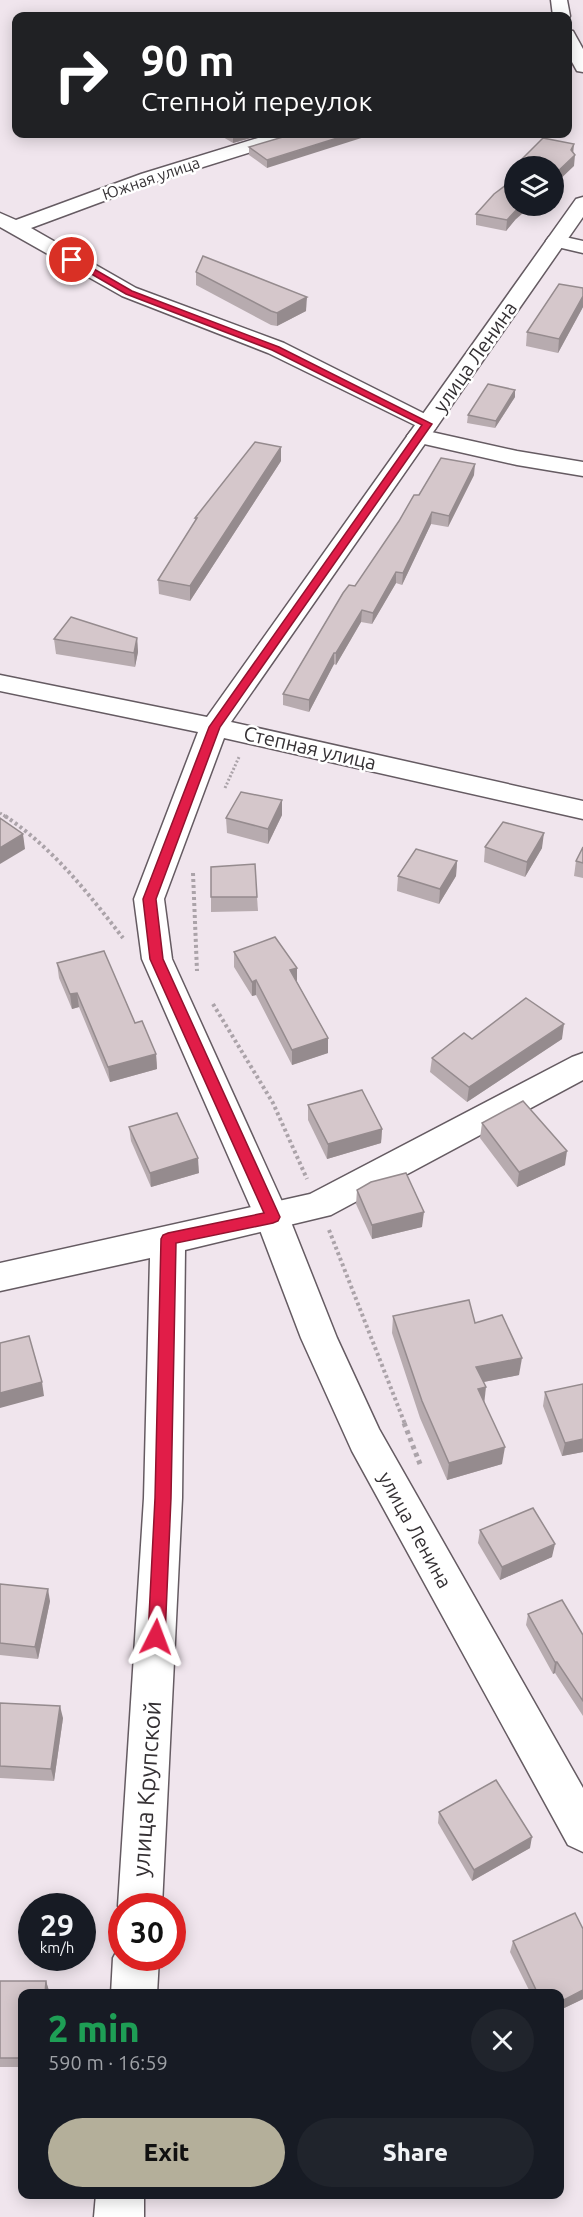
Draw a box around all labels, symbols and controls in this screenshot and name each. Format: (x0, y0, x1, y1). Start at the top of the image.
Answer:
icon: right (42, 36, 120, 114)
text: 90 m (141, 37, 235, 84)
text: Степной переулок (141, 86, 372, 116)
street label: Южная улица (100, 153, 202, 203)
map controls (504, 156, 564, 216)
button: layers (504, 156, 564, 216)
pin (46, 234, 97, 285)
icon: arrive (55, 243, 88, 276)
street label: улица Ленина (428, 297, 521, 416)
street label: Степная улица (242, 721, 379, 774)
street label: улица Ленина (374, 1467, 457, 1592)
position arrow (124, 1605, 188, 1669)
street label: улица Крупской (127, 1700, 166, 1878)
speed limit sign: 30 (108, 1893, 186, 1971)
text: 29 (40, 1908, 74, 1942)
text: km/h (40, 1939, 74, 1956)
text: 2 min (48, 2008, 140, 2049)
button: close (471, 2009, 534, 2072)
text: 590 m · 16:59 (48, 2051, 168, 2074)
button: Exit (48, 2118, 285, 2187)
button: Share (297, 2118, 534, 2187)

